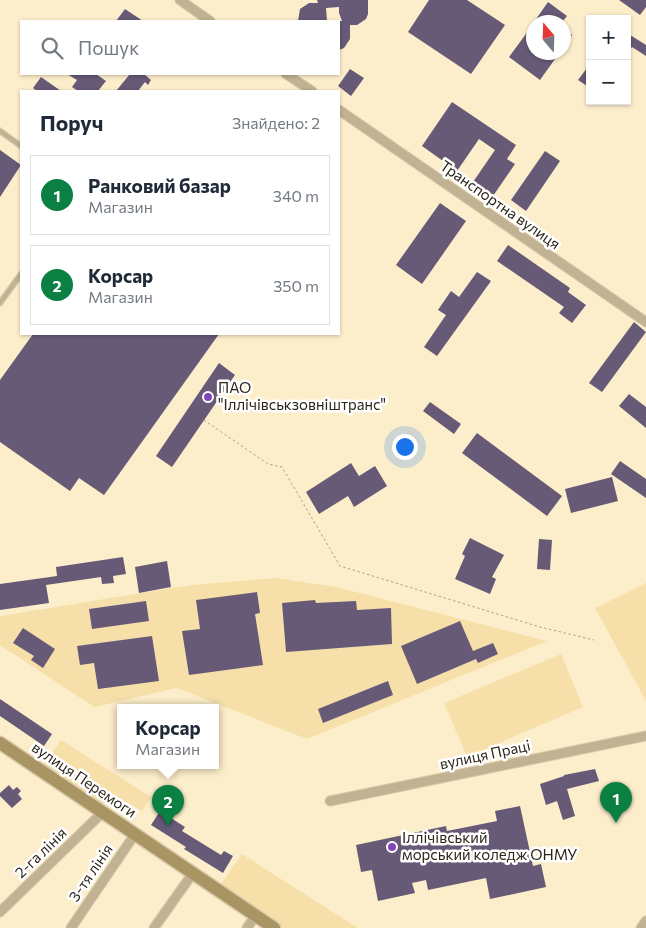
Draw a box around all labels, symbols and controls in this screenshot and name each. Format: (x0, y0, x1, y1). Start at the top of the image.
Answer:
north arrow (526, 15, 571, 60)
map controls (586, 15, 631, 105)
button: + (586, 15, 631, 60)
search box (20, 20, 340, 75)
icon: search (38, 34, 66, 62)
text: Пошук (78, 36, 139, 59)
button: − (586, 60, 631, 105)
text: Поруч (40, 110, 103, 135)
text: Знайдено: 2 (232, 113, 320, 132)
street label: Транспортна вулиця (437, 156, 564, 252)
text: Ранковий базар (88, 174, 231, 197)
text: 1 (53, 186, 61, 205)
text: 340 m (273, 186, 319, 205)
text: Магазин (88, 197, 153, 216)
text: Корсар (88, 264, 153, 287)
text: 2 (52, 276, 62, 295)
text: 350 m (273, 276, 319, 295)
text: Магазин (88, 287, 153, 306)
place label: ПАО "Іллічівськзовніштранс" (218, 378, 386, 413)
marker: ПАО "Іллічівськзовніштранс" (202, 391, 214, 403)
your location (392, 434, 418, 460)
popup (117, 704, 219, 769)
text: Корсар (135, 716, 201, 739)
street label: вулиця Праці (438, 736, 532, 772)
street label: вулиця Перемоги (29, 737, 140, 821)
text: Магазин (135, 739, 200, 758)
pin: 1 (600, 782, 632, 823)
pin: 2 (152, 785, 184, 826)
street label: 2-га лінія (11, 823, 70, 881)
place label: Іллічівський морський коледж ОНМУ (402, 828, 577, 863)
street label: 3-тя лінія (64, 840, 116, 905)
marker: Іллічівський морський коледж ОНМУ (386, 841, 398, 853)

